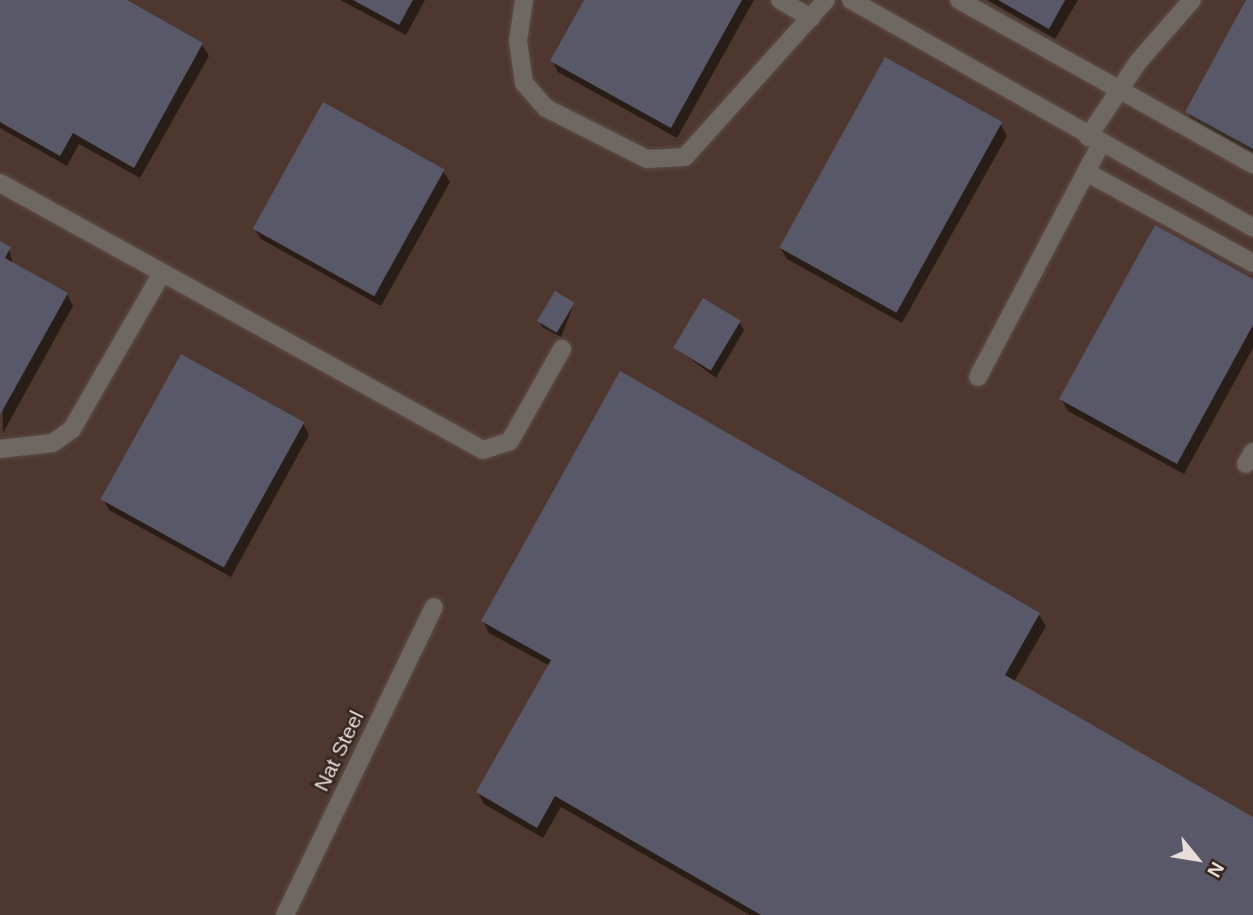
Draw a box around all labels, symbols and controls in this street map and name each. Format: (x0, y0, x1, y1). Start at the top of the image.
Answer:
street label: Nat Steel (309, 707, 369, 795)
north arrow (1162, 824, 1232, 894)
text: N (1203, 859, 1228, 881)

